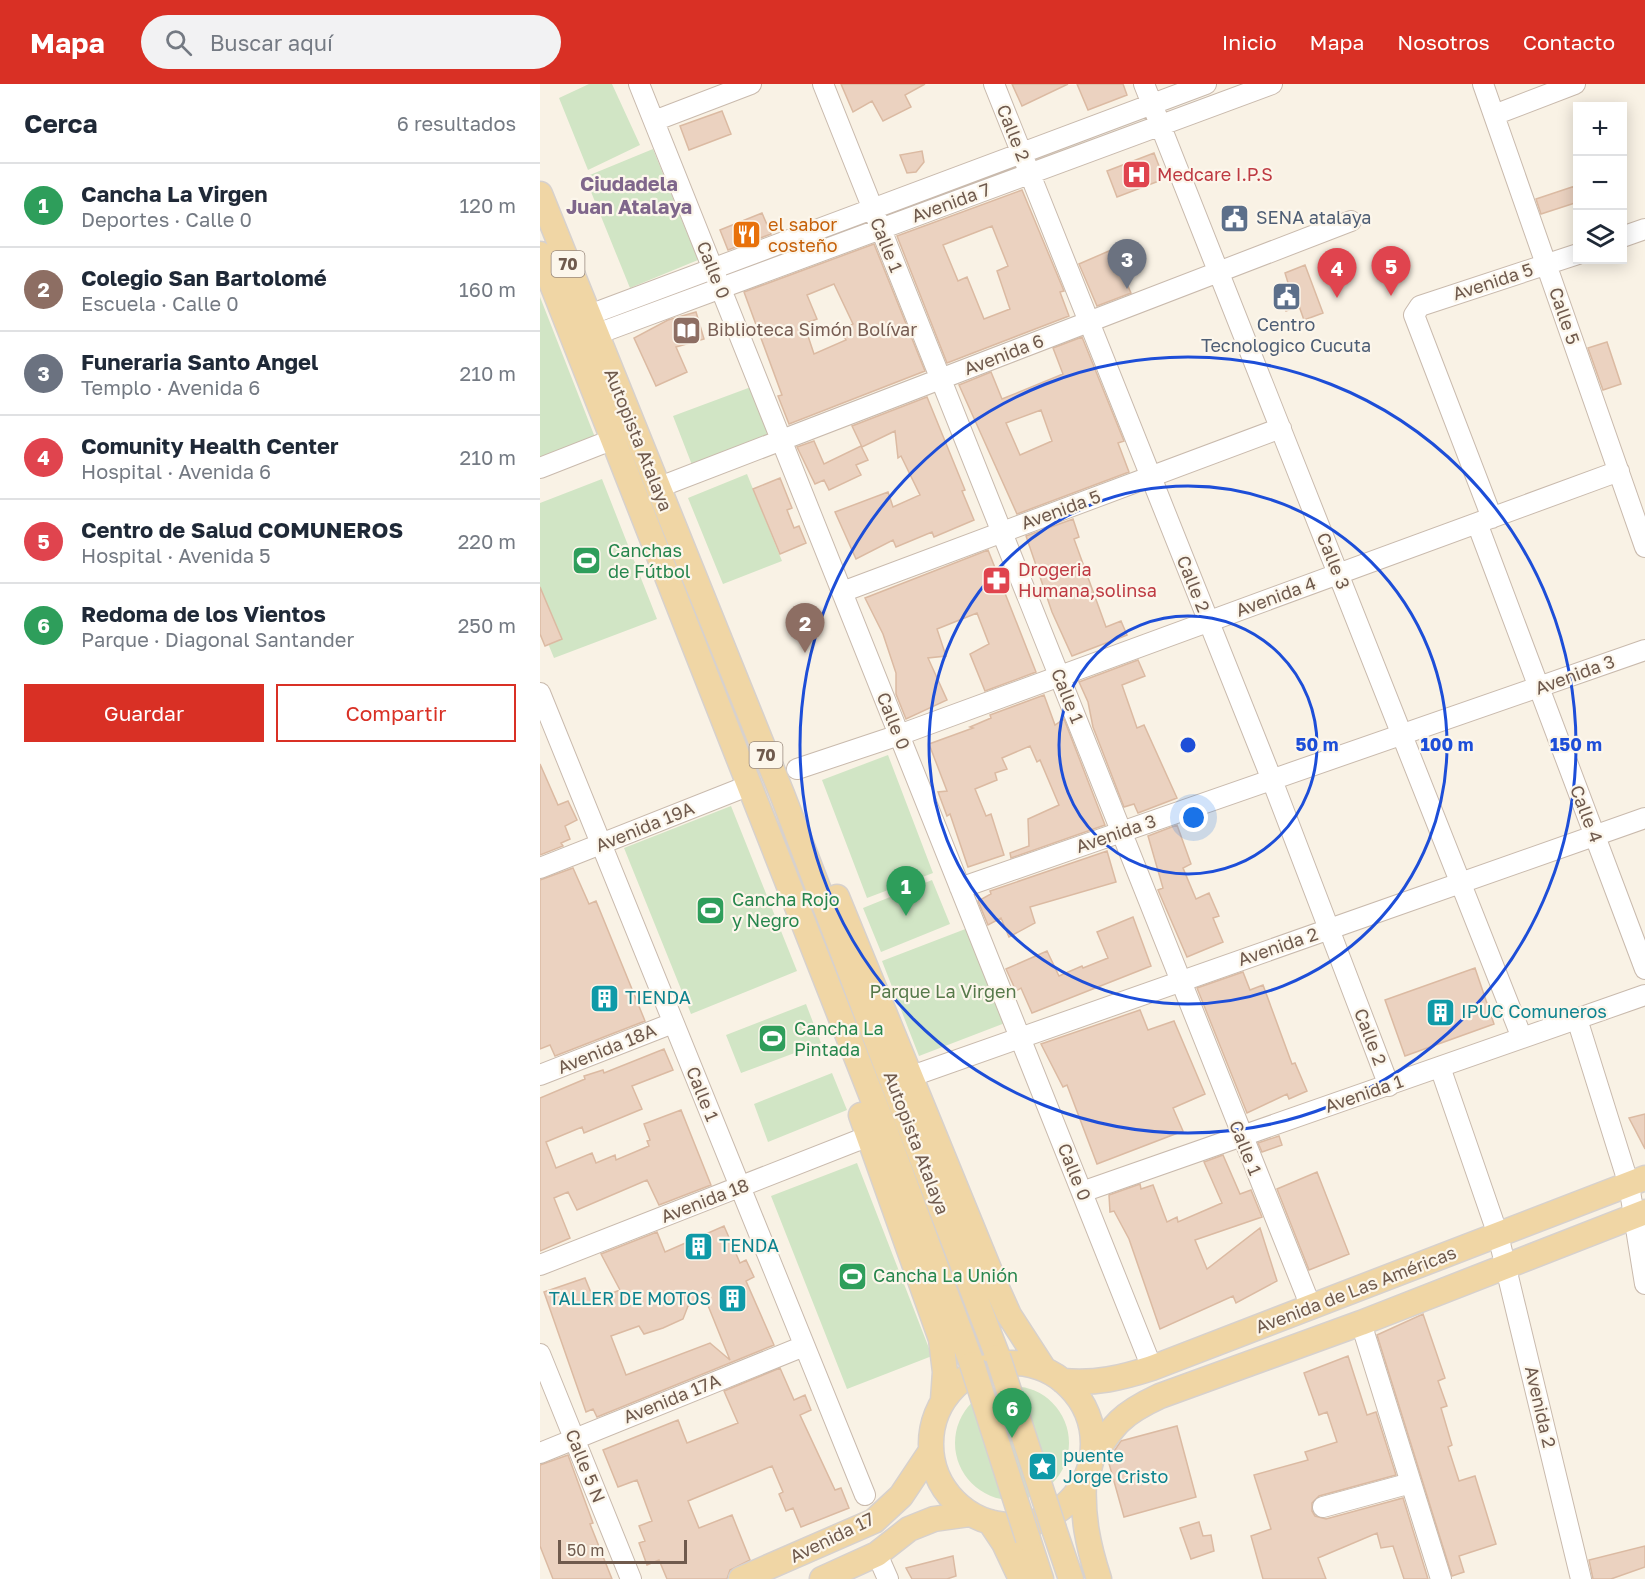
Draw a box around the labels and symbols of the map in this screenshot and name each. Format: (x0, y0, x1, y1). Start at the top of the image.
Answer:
street label: Calle 2 (993, 101, 1035, 164)
hospital icon: Medcare I.P.S (1120, 159, 1152, 191)
place label: Medcare I.P.S (1157, 163, 1273, 185)
district label: Ciudadela Juan Atalaya (566, 171, 692, 218)
street label: Avenida 7 (908, 178, 993, 226)
public building icon: SENA atalaya (1219, 202, 1251, 234)
place label: SENA atalaya (1256, 206, 1371, 228)
place label: el sabor costeño (768, 213, 838, 256)
street label: Calle 1 (866, 214, 908, 276)
restaurant icon: el sabor costeño (731, 219, 763, 251)
street label: Calle 0 (693, 238, 735, 301)
pin: 3 (1108, 240, 1146, 289)
pin: 5 (1372, 246, 1410, 296)
pin: 4 (1318, 248, 1356, 298)
road number: 70 (552, 251, 584, 277)
street label: Avenida 5 (1450, 258, 1536, 304)
public building icon: Centro Tecnologico Cucuta (1270, 280, 1302, 312)
street label: Calle 5 (1545, 284, 1585, 347)
place label: Centro Tecnologico Cucuta (1201, 313, 1371, 356)
library icon: Biblioteca Simón Bolívar (670, 314, 702, 346)
place label: Biblioteca Simón Bolívar (707, 318, 917, 340)
street label: Avenida 6 (961, 329, 1047, 379)
street label: Autopista Atalaya (600, 365, 678, 514)
street label: Avenida 5 (1018, 484, 1104, 534)
street label: Calle 3 (1313, 529, 1355, 592)
place label: Canchas de Fútbol (608, 539, 691, 582)
sports icon: Canchas de Fútbol (571, 545, 603, 577)
street label: Calle 2 (1173, 552, 1215, 615)
place label: Drogeria Humana,solinsa (1018, 558, 1157, 601)
pharmacy icon: Drogeria Humana,solinsa (981, 564, 1013, 596)
street label: Avenida 4 (1233, 571, 1319, 621)
pin: 2 (786, 604, 824, 653)
street label: Avenida 3 (1532, 649, 1618, 699)
street label: Calle 1 (1047, 665, 1089, 727)
street label: Calle 0 (873, 689, 915, 752)
text: 50 m (1296, 733, 1338, 755)
text: 100 m (1421, 733, 1473, 755)
text: 150 m (1550, 733, 1602, 755)
centre of rings (1178, 735, 1198, 755)
road number: 70 (750, 742, 782, 768)
street label: Calle 4 (1566, 782, 1608, 845)
street label: Avenida 19A (592, 796, 697, 856)
your location (1179, 803, 1208, 832)
street label: Avenida 3 (1073, 809, 1159, 857)
pin: 1 (886, 866, 926, 916)
place label: Cancha Rojo y Negro (732, 888, 840, 931)
sports icon: Cancha Rojo y Negro (695, 894, 727, 926)
street label: Avenida 2 (1235, 922, 1321, 970)
park label: Parque La Virgen (870, 980, 1016, 1002)
building icon: TIENDA (588, 982, 620, 1014)
place label: TIENDA (625, 986, 691, 1008)
building icon: IPUC Comuneros (1424, 996, 1456, 1028)
place label: IPUC Comuneros (1461, 1000, 1607, 1022)
street label: Calle 2 (1350, 1005, 1392, 1068)
place label: Cancha La Pintada (794, 1017, 884, 1060)
street label: Avenida 18A (554, 1018, 659, 1078)
sports icon: Cancha La Pintada (757, 1023, 789, 1055)
street label: Calle 1 (682, 1063, 724, 1125)
street label: Autopista Atalaya (879, 1068, 954, 1217)
street label: Avenida 1 (1322, 1069, 1406, 1117)
street label: Calle 1 (1225, 1117, 1267, 1179)
street label: Calle 0 (1054, 1140, 1096, 1203)
street label: Avenida 18 (658, 1173, 752, 1227)
building icon: TENDA (682, 1230, 714, 1262)
place label: TENDA (719, 1234, 779, 1256)
street label: Avenida de Las Américas (1252, 1241, 1459, 1338)
sports icon: Cancha La Unión (836, 1260, 868, 1292)
place label: Cancha La Unión (873, 1264, 1018, 1286)
building icon: TALLER DE MOTOS (716, 1283, 748, 1315)
place label: TALLER DE MOTOS (549, 1287, 711, 1309)
street label: Avenida 2 (1521, 1364, 1561, 1450)
street label: Avenida 17A (620, 1369, 724, 1428)
pin: 6 (992, 1388, 1032, 1438)
street label: Calle 5 N (561, 1426, 611, 1506)
place label: puente Jorge Cristo (1063, 1444, 1168, 1487)
place icon: puente Jorge Cristo (1026, 1450, 1058, 1482)
street label: Avenida 17 (786, 1507, 877, 1567)
scale bar (558, 1537, 687, 1564)

